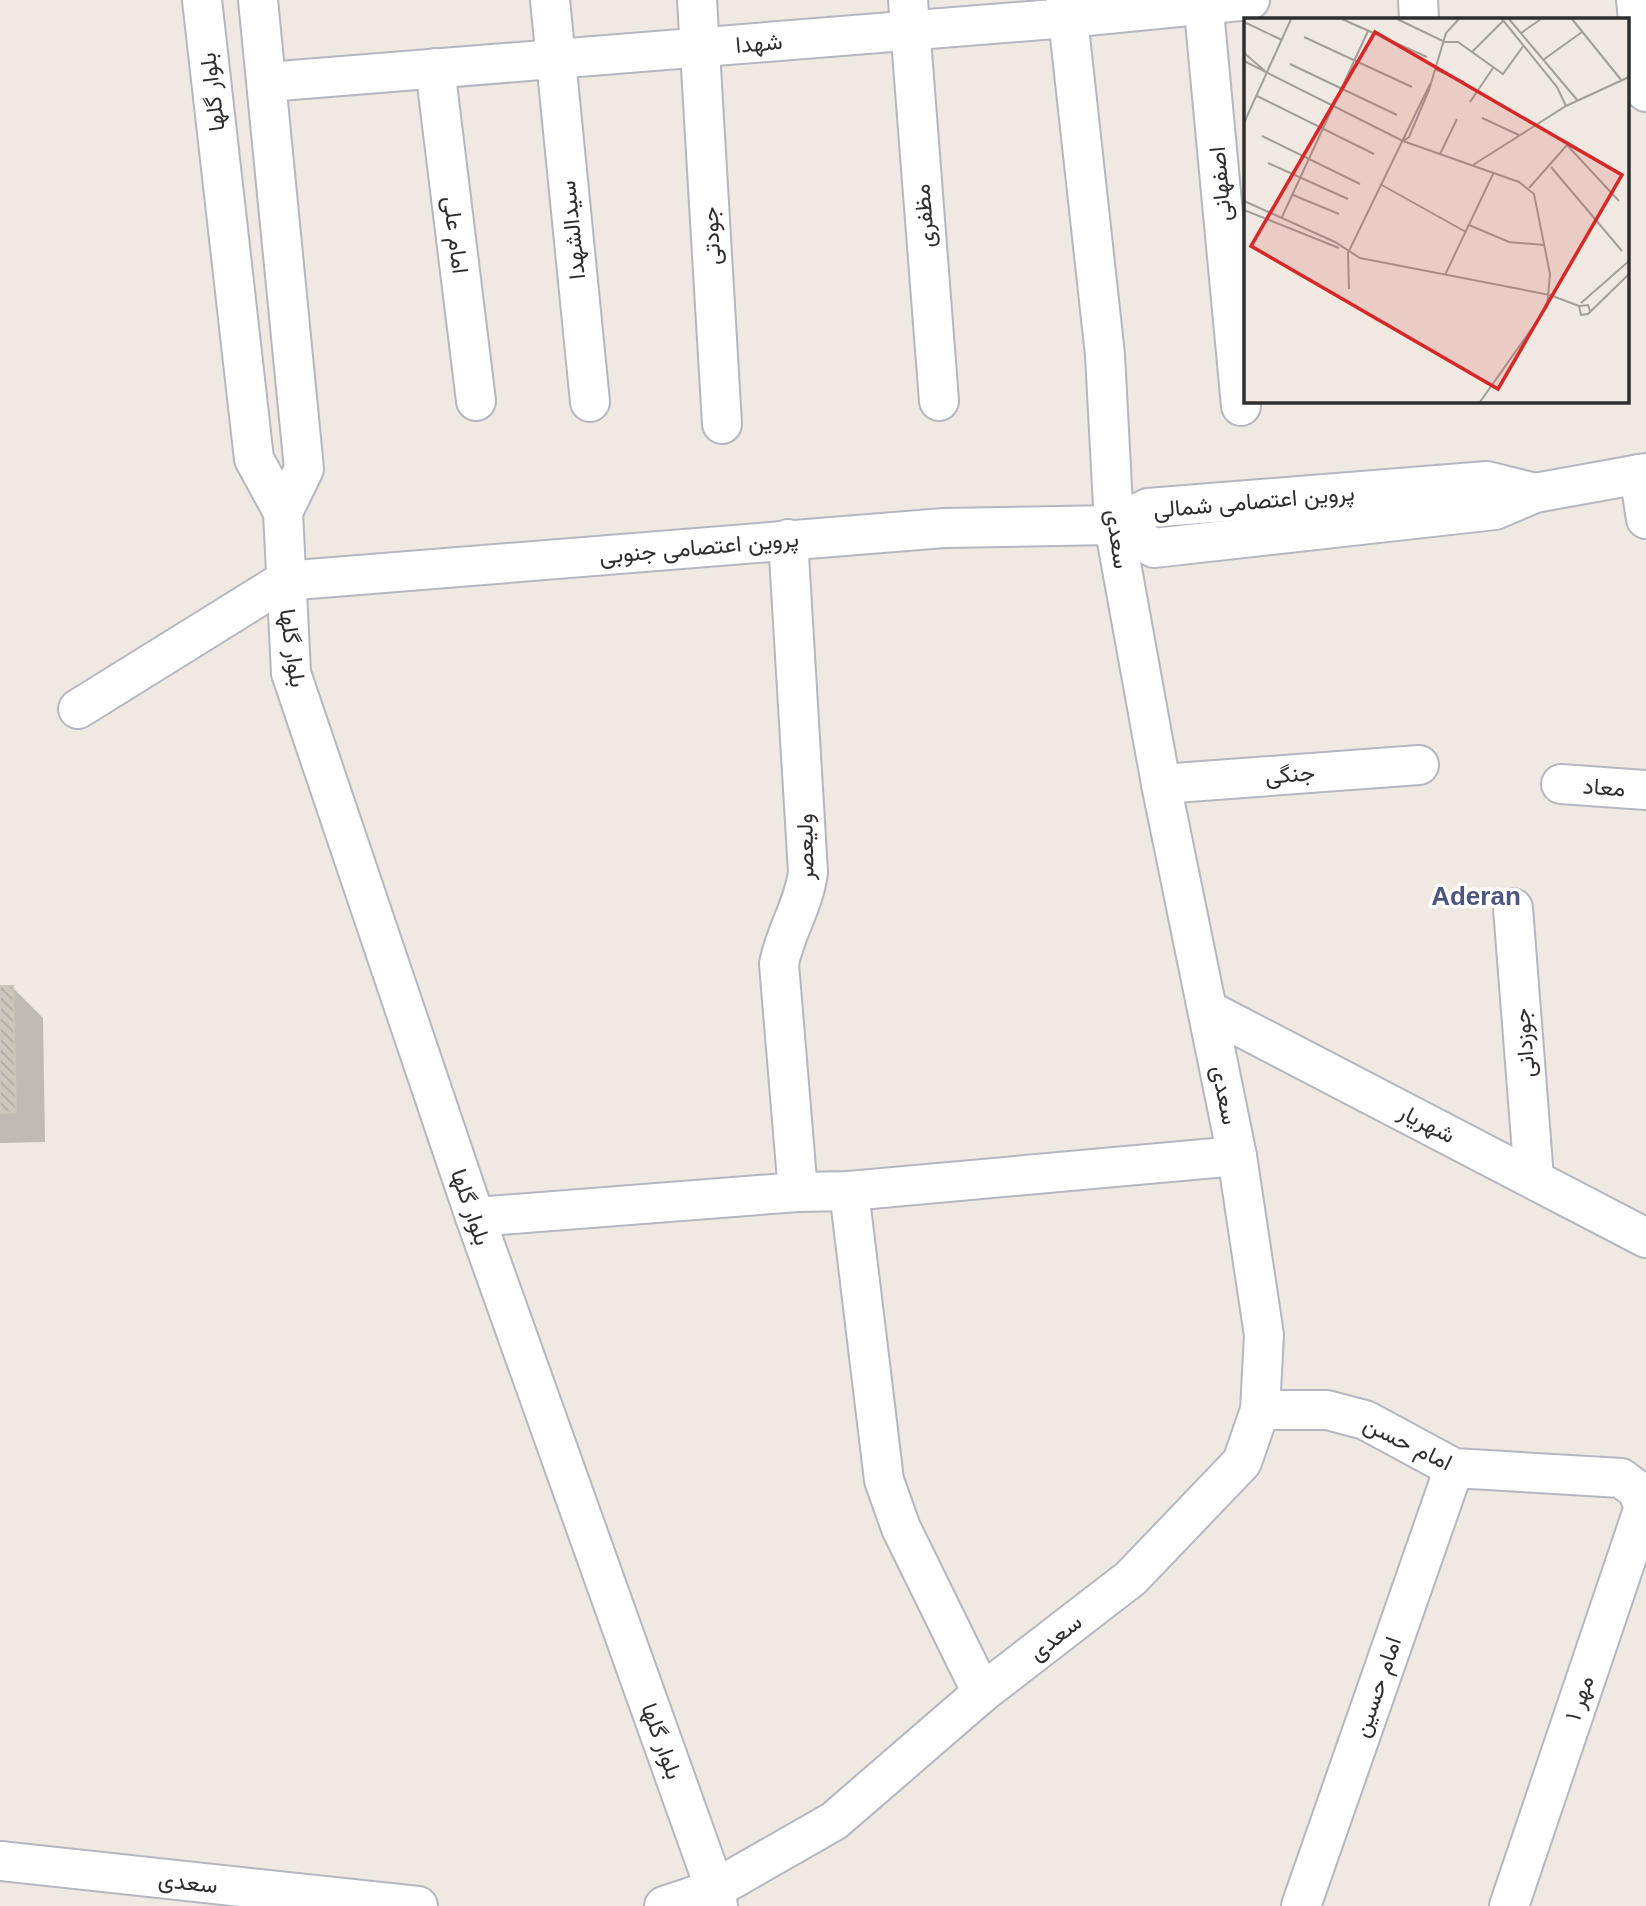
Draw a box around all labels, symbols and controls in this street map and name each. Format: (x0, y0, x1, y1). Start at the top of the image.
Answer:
inset map (1244, 18, 1628, 402)
street label: شهدا (734, 28, 784, 60)
street label: بلوار گلها (194, 51, 232, 133)
street label: اصفهانی (1204, 145, 1238, 222)
street label: سیدالشهدا (554, 179, 592, 281)
street label: مظفری (908, 183, 942, 249)
street label: امام علی (436, 195, 474, 275)
street label: جودتی (696, 206, 728, 266)
street label: پروین اعتصامی شمالی (1152, 479, 1356, 526)
street label: سعدی (1100, 508, 1135, 571)
street label: پروین اعتصامی جنوبی (598, 525, 800, 572)
street label: بلوار گلها (273, 607, 311, 689)
street label: جنگی (1264, 759, 1316, 790)
street label: معاد (1582, 773, 1626, 801)
street label: ولیعصر (791, 813, 821, 882)
district label: Aderan (1431, 881, 1521, 911)
street label: جوزدانی (1508, 1007, 1542, 1079)
street label: سعدی (1206, 1063, 1243, 1127)
street label: شهریار (1393, 1097, 1459, 1150)
street label: بلوار گلها (444, 1165, 496, 1249)
street label: امام حسن (1359, 1410, 1456, 1477)
street label: سعدی (1023, 1608, 1087, 1666)
street label: امام حسین (1348, 1633, 1408, 1741)
street label: مهر ۱ (1559, 1672, 1601, 1724)
street label: بلوار گلها (634, 1699, 688, 1783)
street label: سعدی (157, 1866, 219, 1899)

